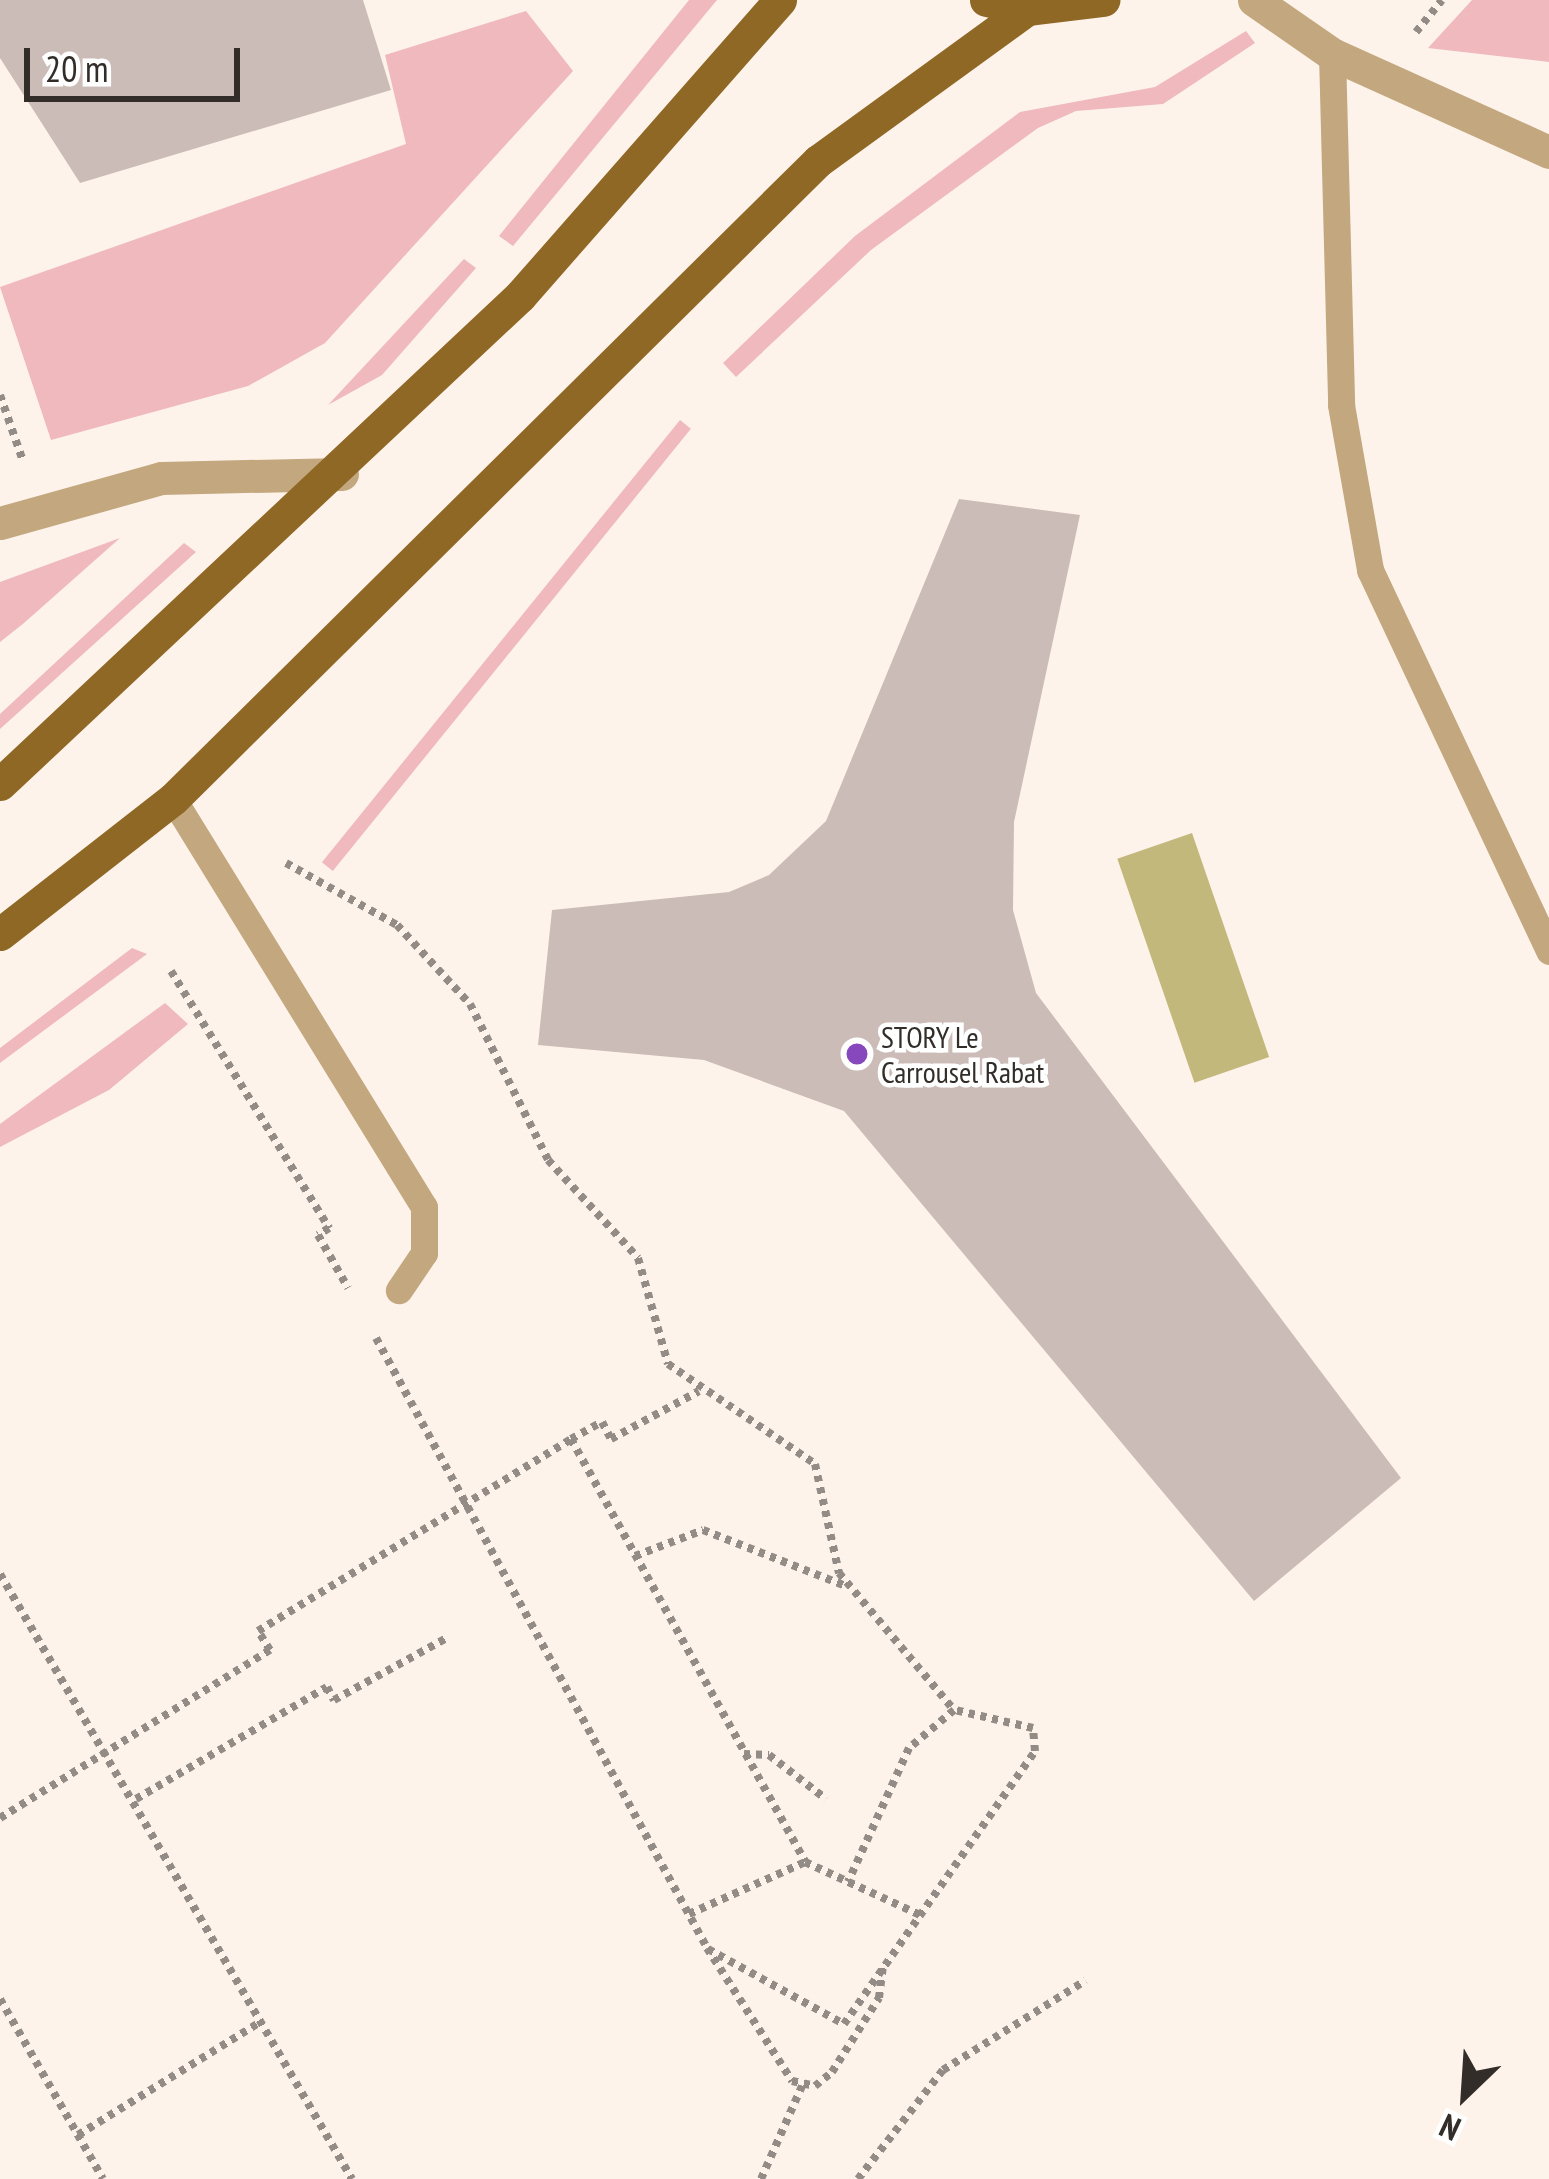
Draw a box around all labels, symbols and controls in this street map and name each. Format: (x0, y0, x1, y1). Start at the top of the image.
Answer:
scale bar (30, 24, 246, 98)
text: 20 m (45, 45, 108, 92)
place label: STORY Le Carrousel Rabat (881, 1019, 1044, 1090)
marker: STORY Le Carrousel Rabat (844, 1041, 870, 1067)
north arrow (1405, 2035, 1525, 2155)
text: N (1432, 2105, 1467, 2151)

